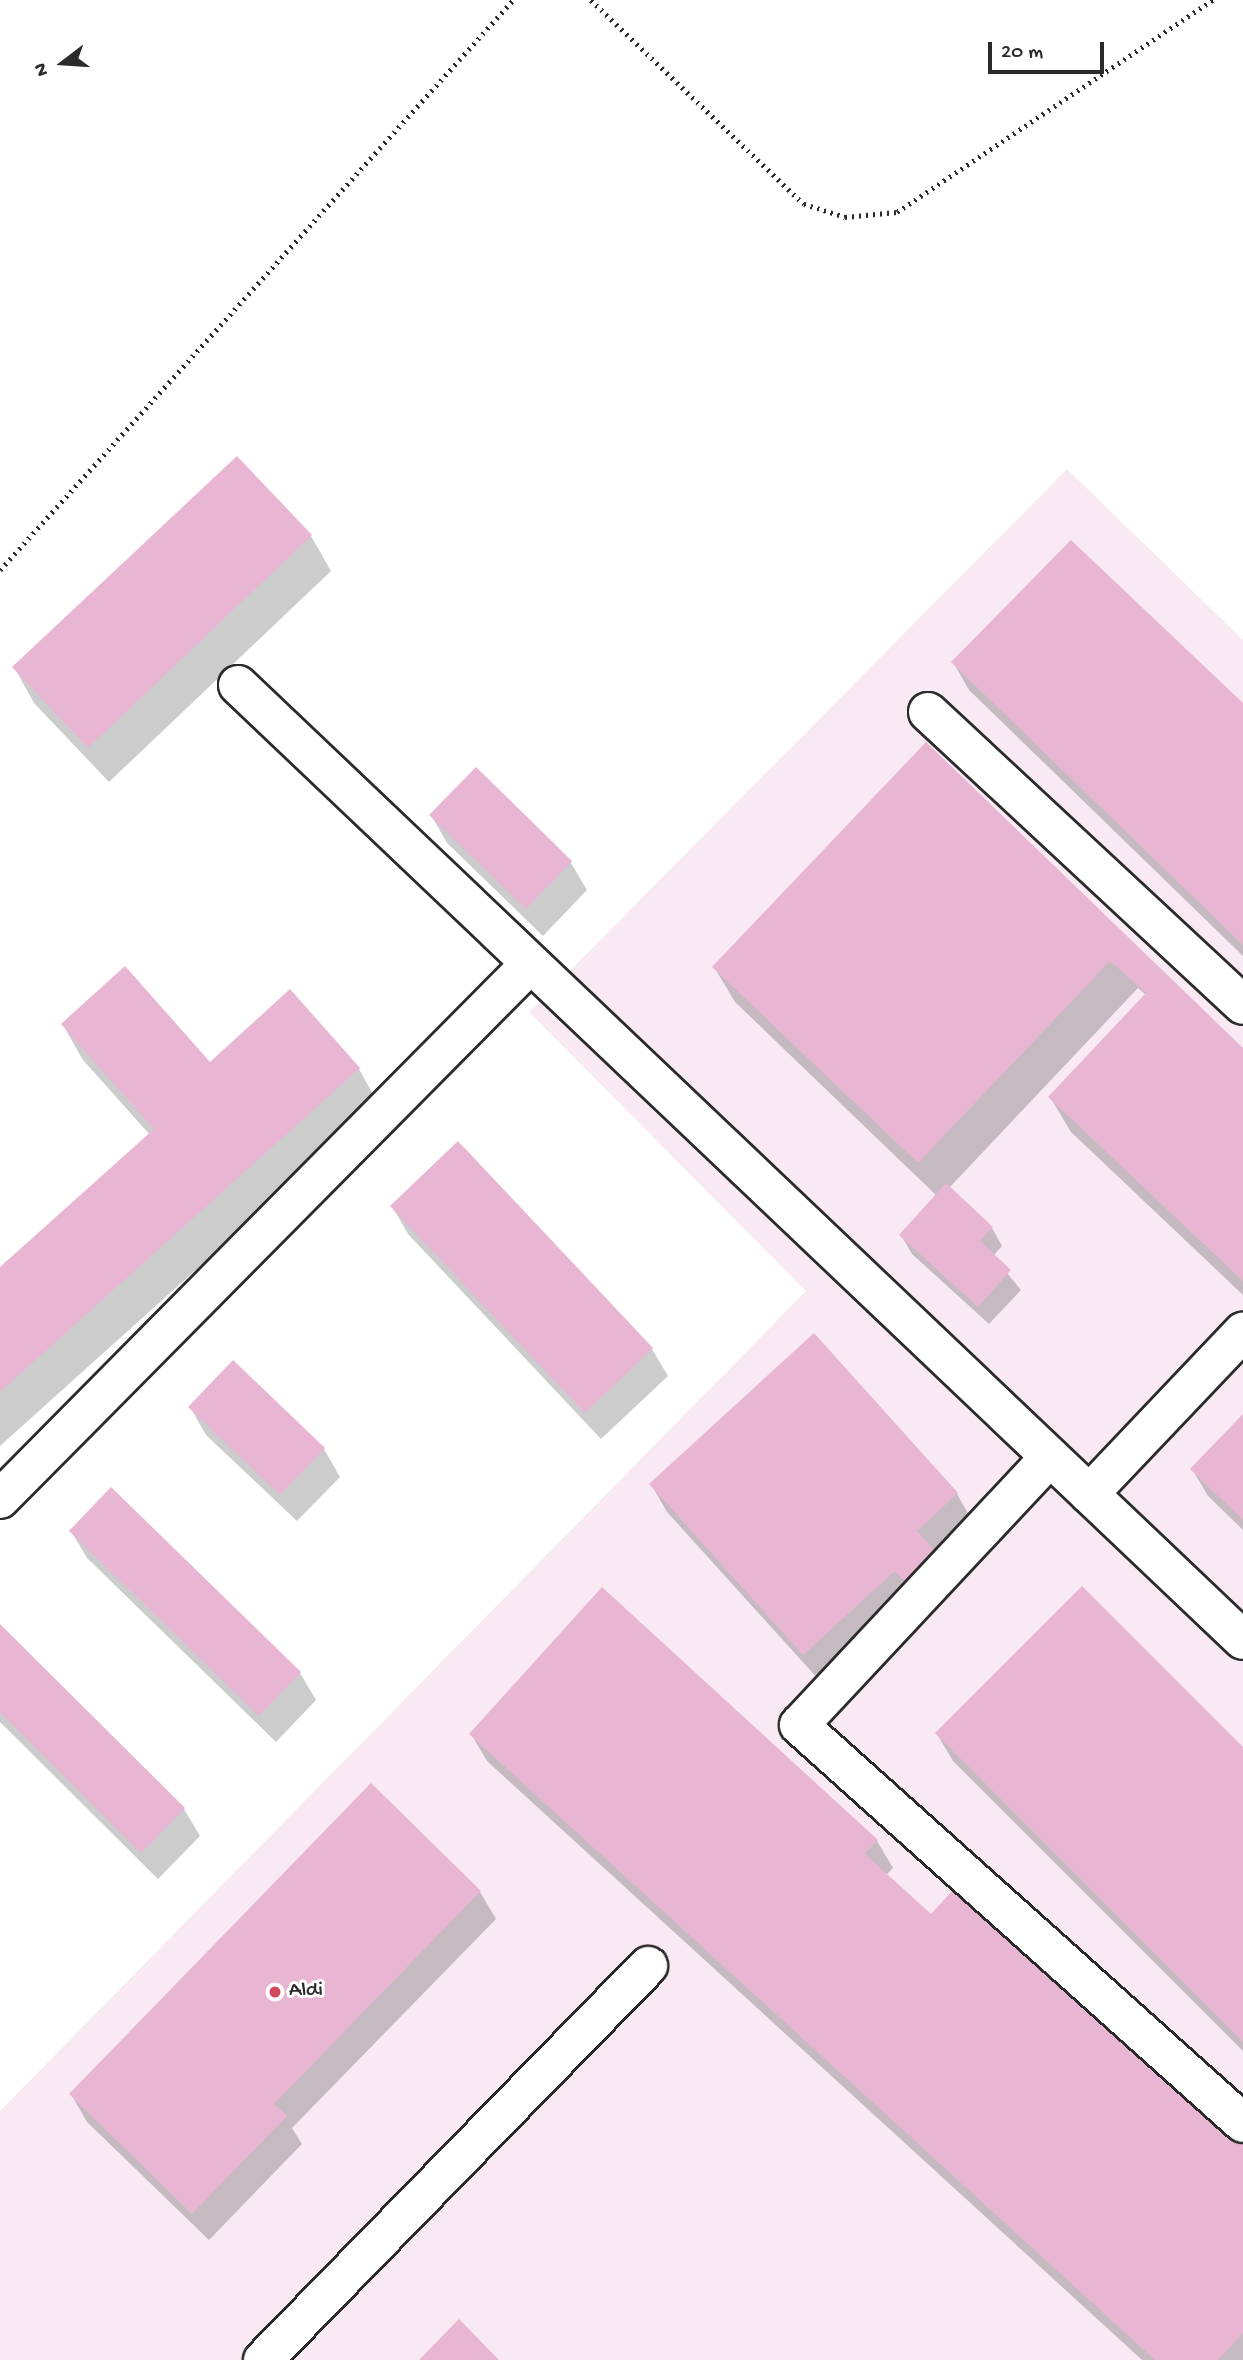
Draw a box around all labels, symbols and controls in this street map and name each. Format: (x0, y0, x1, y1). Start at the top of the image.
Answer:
north arrow (28, 28, 98, 98)
scale bar (991, 28, 1106, 72)
text: 20 m (1001, 41, 1043, 66)
text: N (30, 60, 55, 79)
place label: Aldi (289, 1979, 323, 2005)
marker: Aldi (267, 1984, 283, 2000)

